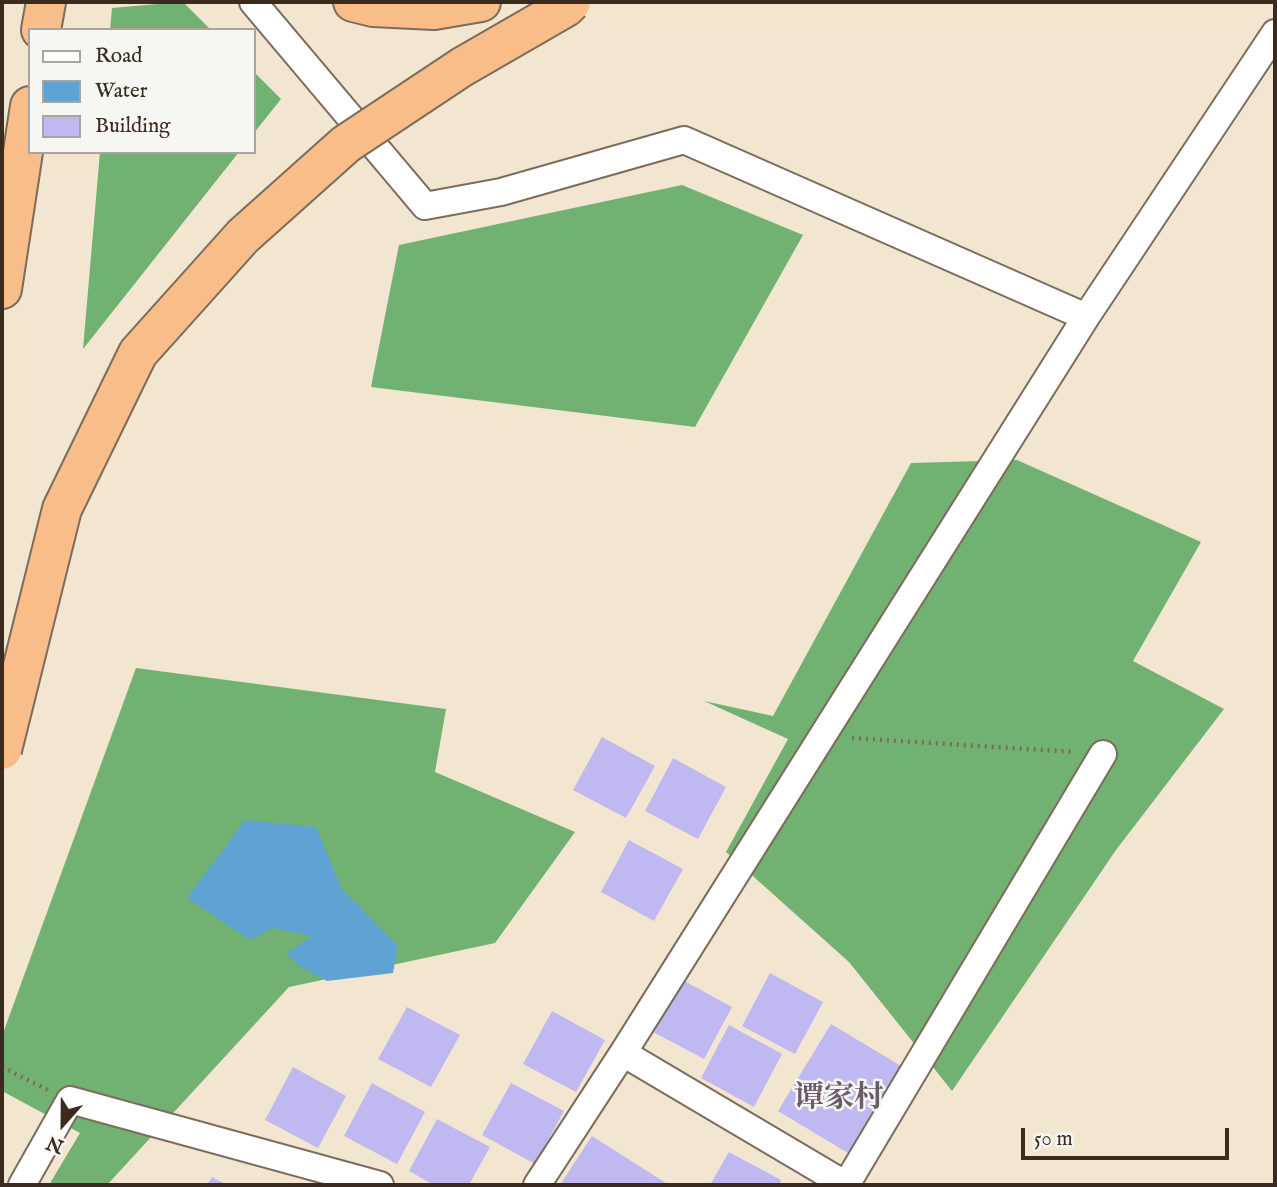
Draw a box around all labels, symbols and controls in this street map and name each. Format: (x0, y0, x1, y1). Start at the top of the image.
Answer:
legend (28, 28, 256, 154)
text: Road (95, 43, 142, 70)
text: Water (95, 78, 147, 105)
text: Building (95, 113, 170, 140)
district label: 谭家村 (794, 1082, 884, 1118)
north arrow (28, 1089, 98, 1159)
scale bar (1025, 1114, 1233, 1158)
text: 50 m (1034, 1126, 1073, 1153)
text: N (44, 1129, 67, 1158)

